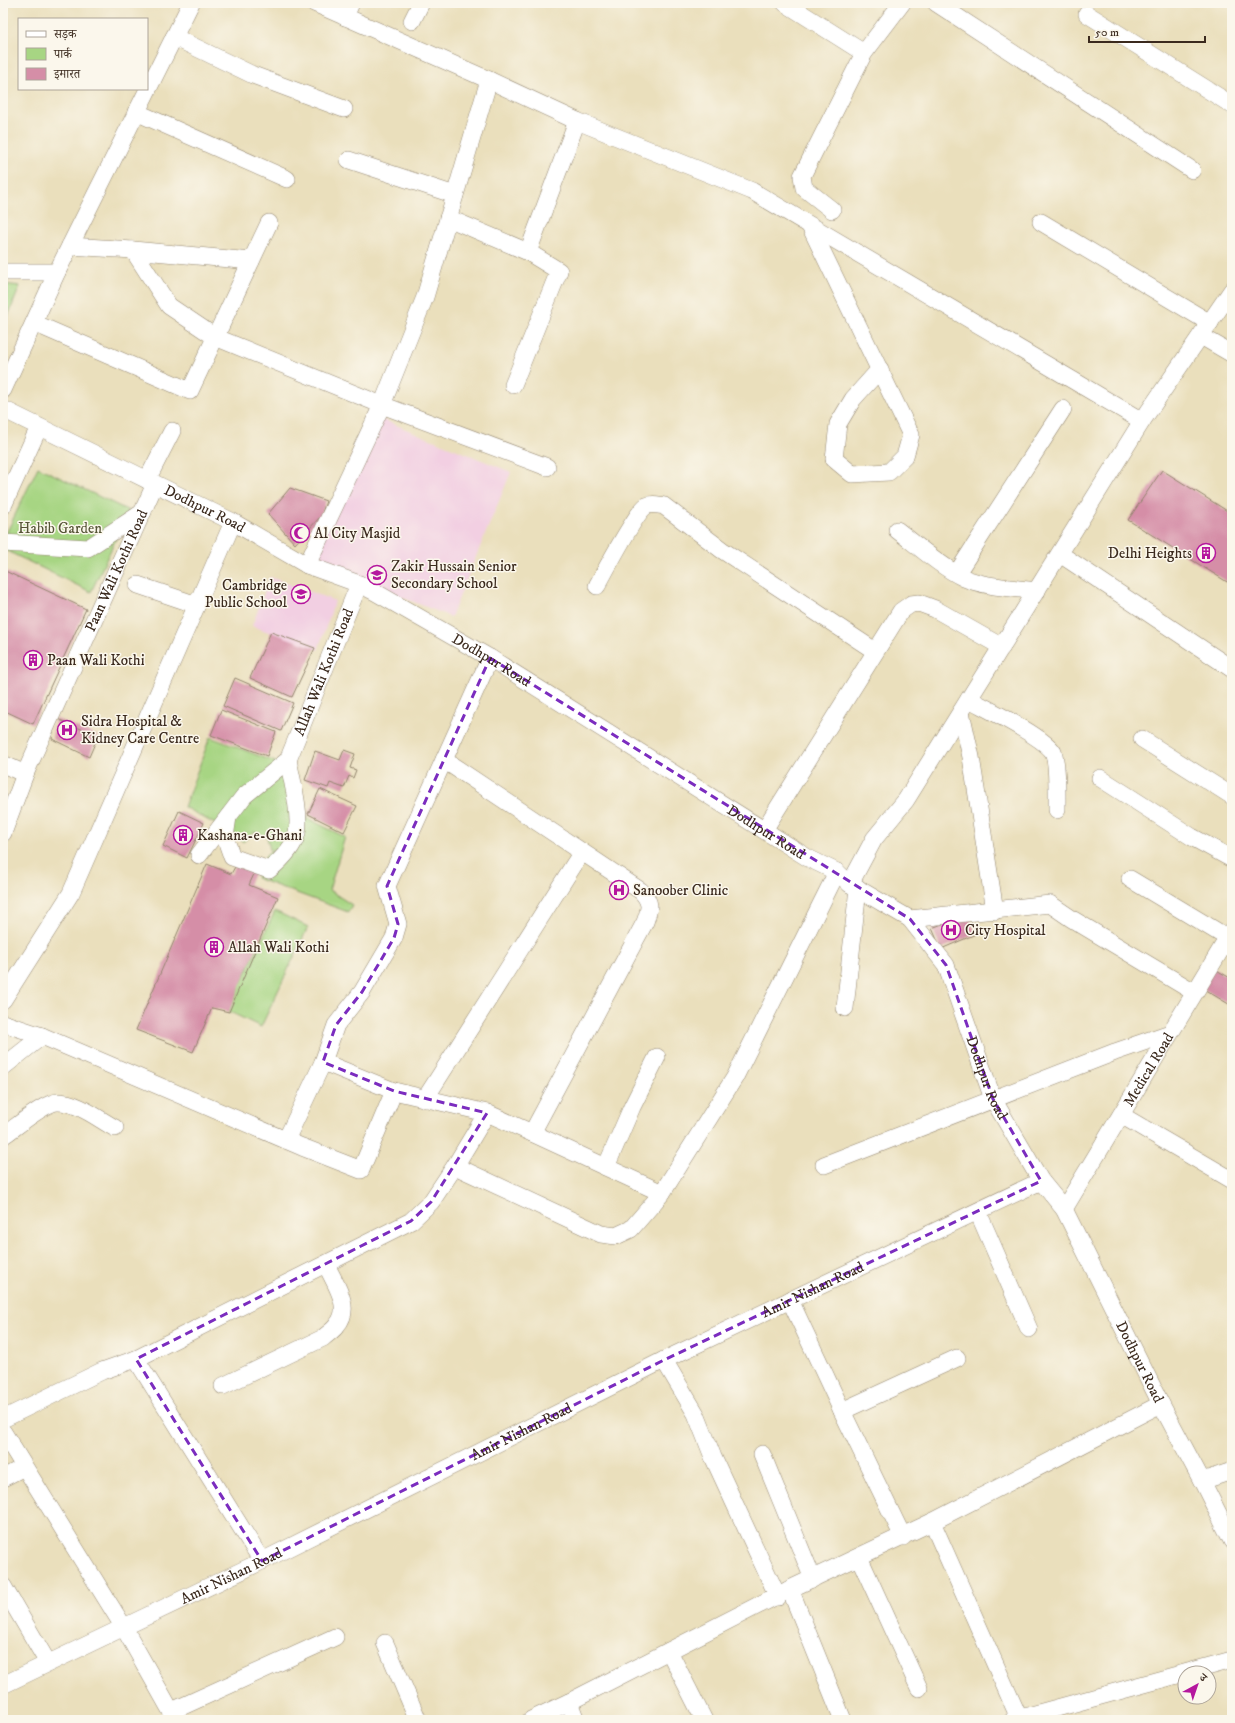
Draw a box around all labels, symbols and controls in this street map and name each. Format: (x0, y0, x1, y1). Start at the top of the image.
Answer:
legend (18, 18, 148, 90)
scale bar (1089, 18, 1205, 44)
text: 50 m (1095, 25, 1119, 40)
text: सड़क (53, 27, 78, 42)
text: पार्क (53, 47, 73, 62)
text: इमारत (53, 67, 81, 82)
street label: Dodhpur Road (161, 481, 249, 537)
street label: Paan Wali Kothi Road (81, 506, 153, 635)
park label: Habib Garden (18, 519, 102, 538)
mosque icon: Al City Masjid (289, 522, 311, 544)
place label: Al City Masjid (314, 524, 401, 543)
building icon: Delhi Heights (1195, 542, 1217, 564)
place label: Delhi Heights (1108, 544, 1192, 563)
place label: Zakir Hussain Senior Secondary School (391, 557, 517, 593)
school or university icon: Zakir Hussain Senior Secondary School (366, 564, 388, 586)
place label: Cambridge Public School (205, 576, 287, 612)
school or university icon: Cambridge Public School (290, 583, 312, 605)
street label: Allah Wali Kothi Road (290, 605, 358, 739)
street label: Dodhpur Road (449, 629, 535, 692)
building icon: Paan Wali Kothi (22, 649, 44, 671)
place label: Paan Wali Kothi (47, 651, 145, 670)
place label: Sidra Hospital & Kidney Care Centre (81, 712, 199, 748)
hospital icon: Sidra Hospital & Kidney Care Centre (56, 719, 78, 741)
street label: Dodhpur Road (723, 801, 809, 864)
building icon: Kashana-e-Ghani (172, 824, 194, 846)
place label: Kashana-e-Ghani (197, 826, 302, 845)
hospital icon: Sanoober Clinic (608, 879, 630, 901)
place label: Sanoober Clinic (633, 881, 729, 900)
hospital icon: City Hospital (940, 919, 962, 941)
place label: City Hospital (965, 921, 1046, 940)
building icon: Allah Wali Kothi (203, 936, 225, 958)
place label: Allah Wali Kothi (228, 938, 329, 957)
street label: Medical Road (1119, 1029, 1179, 1110)
street label: Dodhpur Road (962, 1033, 1012, 1124)
street label: Amir Nishan Road (759, 1257, 867, 1322)
street label: Dodhpur Road (1111, 1318, 1168, 1406)
street label: Amir Nishan Road (468, 1398, 576, 1465)
street label: Amir Nishan Road (177, 1543, 286, 1609)
north arrow (1177, 1665, 1217, 1705)
text: उ (1195, 1670, 1210, 1686)

